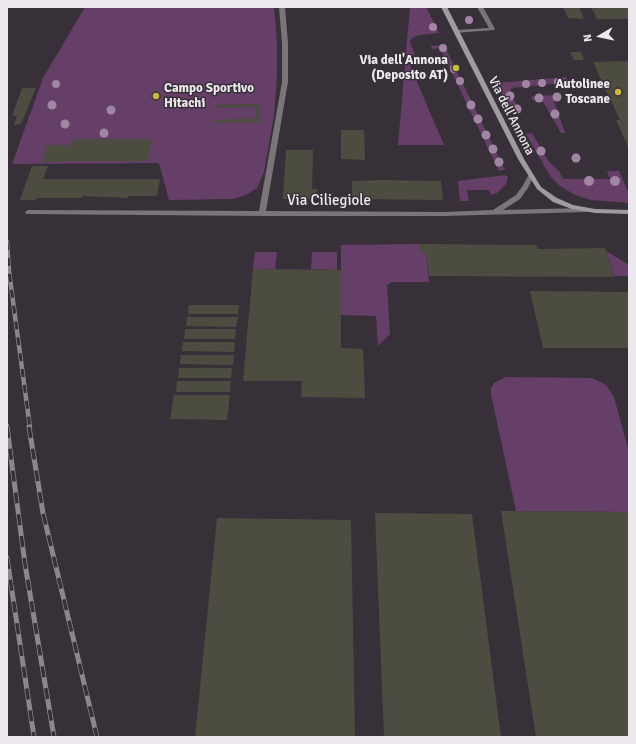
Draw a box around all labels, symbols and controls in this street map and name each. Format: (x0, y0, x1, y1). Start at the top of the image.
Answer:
north arrow (580, 16, 620, 56)
text: N (581, 33, 595, 43)
place label: Via dell'Annona (Deposito AT) (360, 53, 448, 84)
marker: Via dell'Annona (Deposito AT) (451, 63, 461, 73)
street label: Via dell'Annona (484, 74, 538, 158)
place label: Autolinee Toscane (555, 77, 610, 108)
place label: Campo Sportivo Hitachi (164, 81, 254, 112)
marker: Autolinee Toscane (613, 87, 623, 97)
marker: Campo Sportivo Hitachi (151, 91, 161, 101)
street label: Via Ciliegiole (287, 192, 371, 210)

